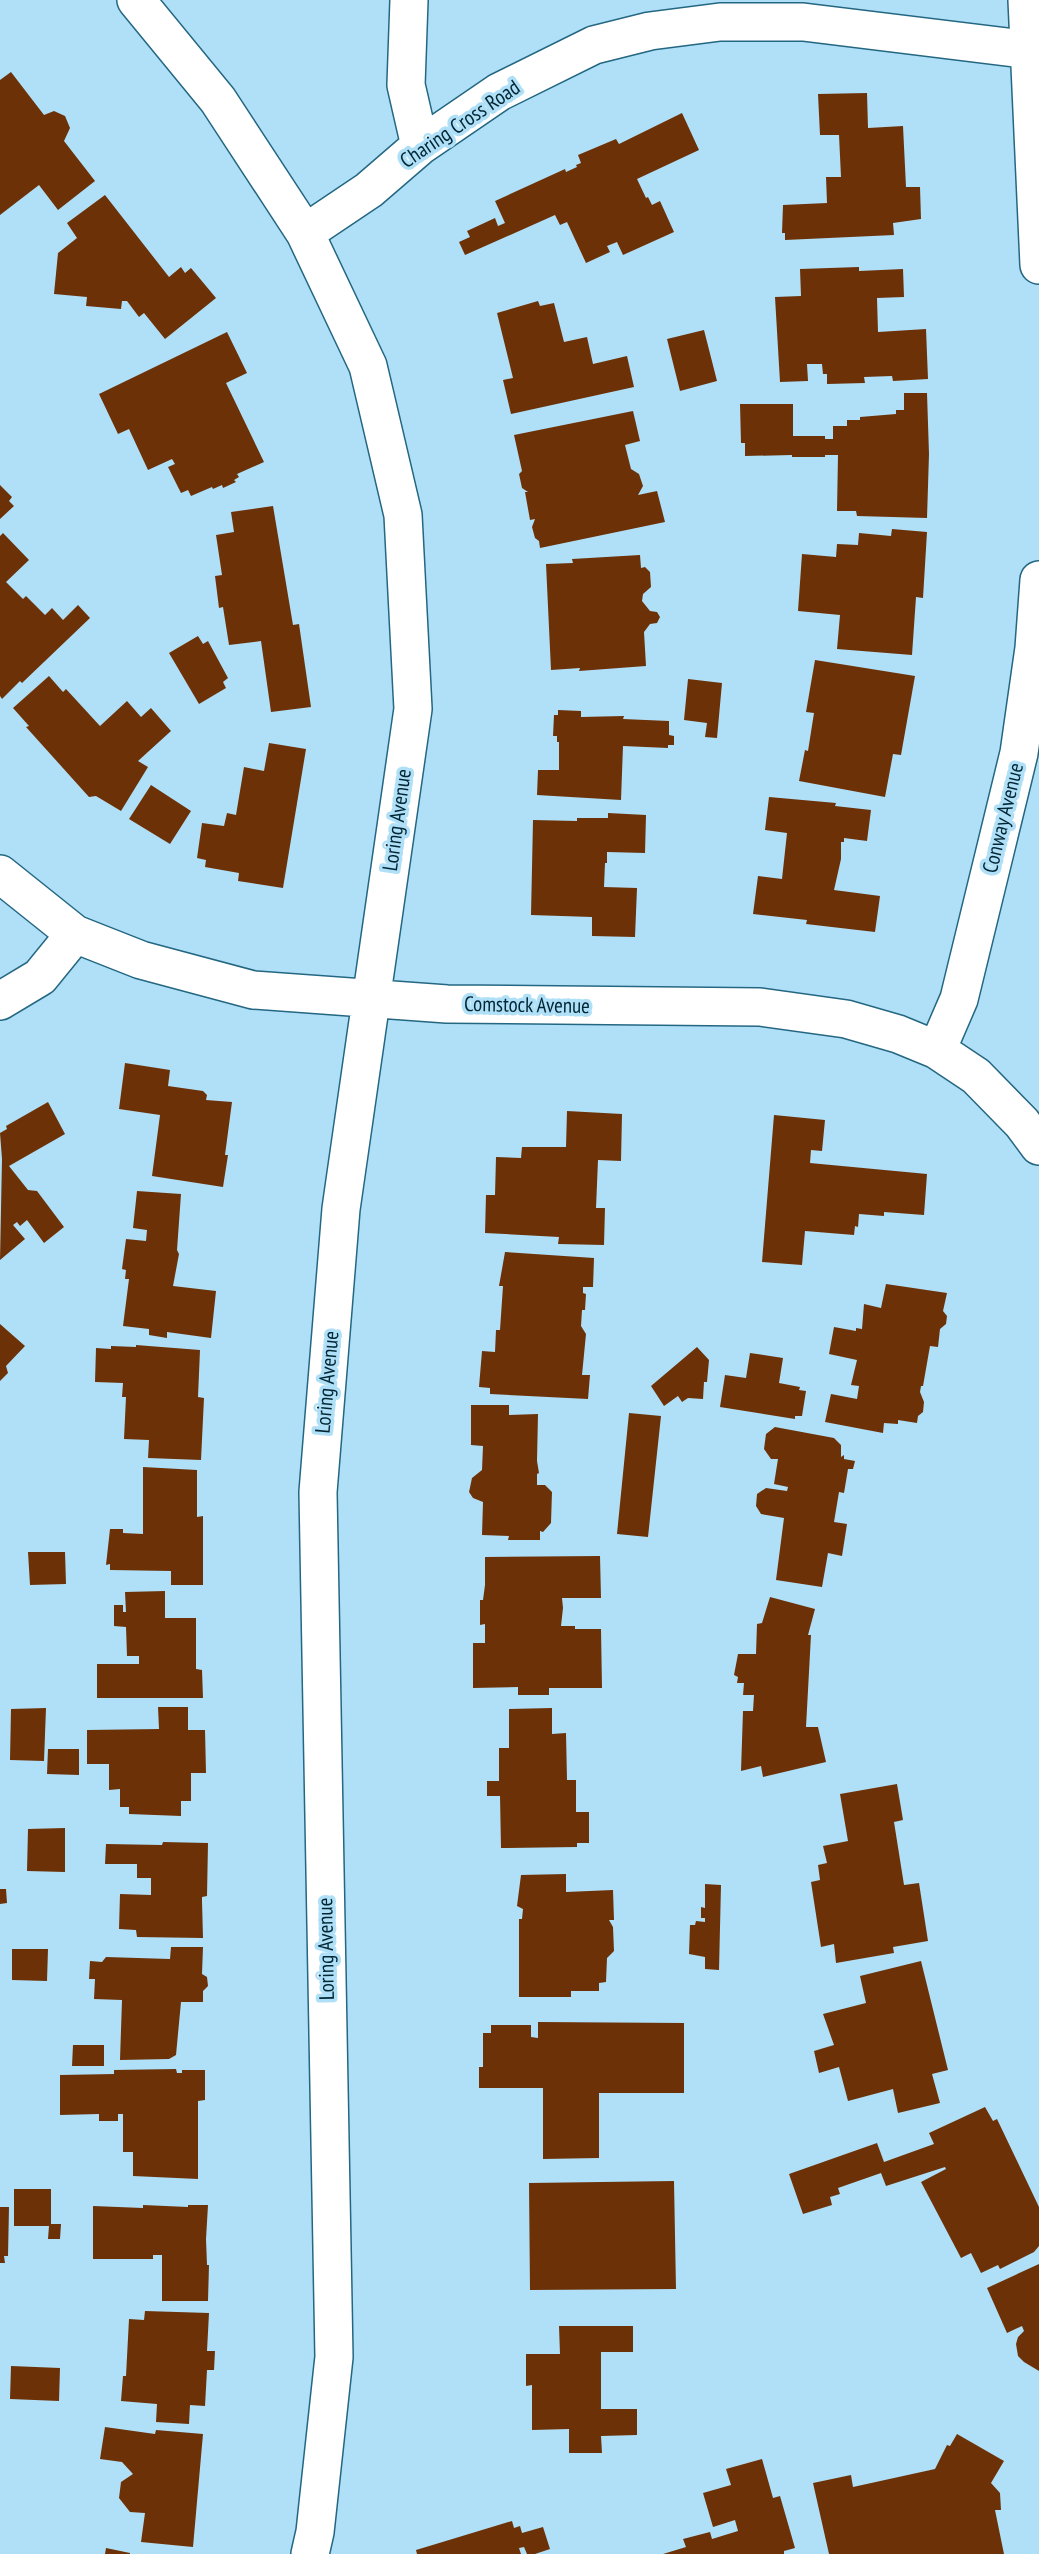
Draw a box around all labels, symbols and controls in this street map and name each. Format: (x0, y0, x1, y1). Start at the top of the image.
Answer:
street label: Charing Cross Road (395, 74, 525, 174)
street label: Conway Avenue (976, 760, 1029, 876)
street label: Loring Avenue (376, 767, 417, 873)
street label: Comstock Avenue (464, 990, 590, 1019)
street label: Loring Avenue (309, 1330, 344, 1434)
street label: Loring Avenue (311, 1898, 340, 2000)

